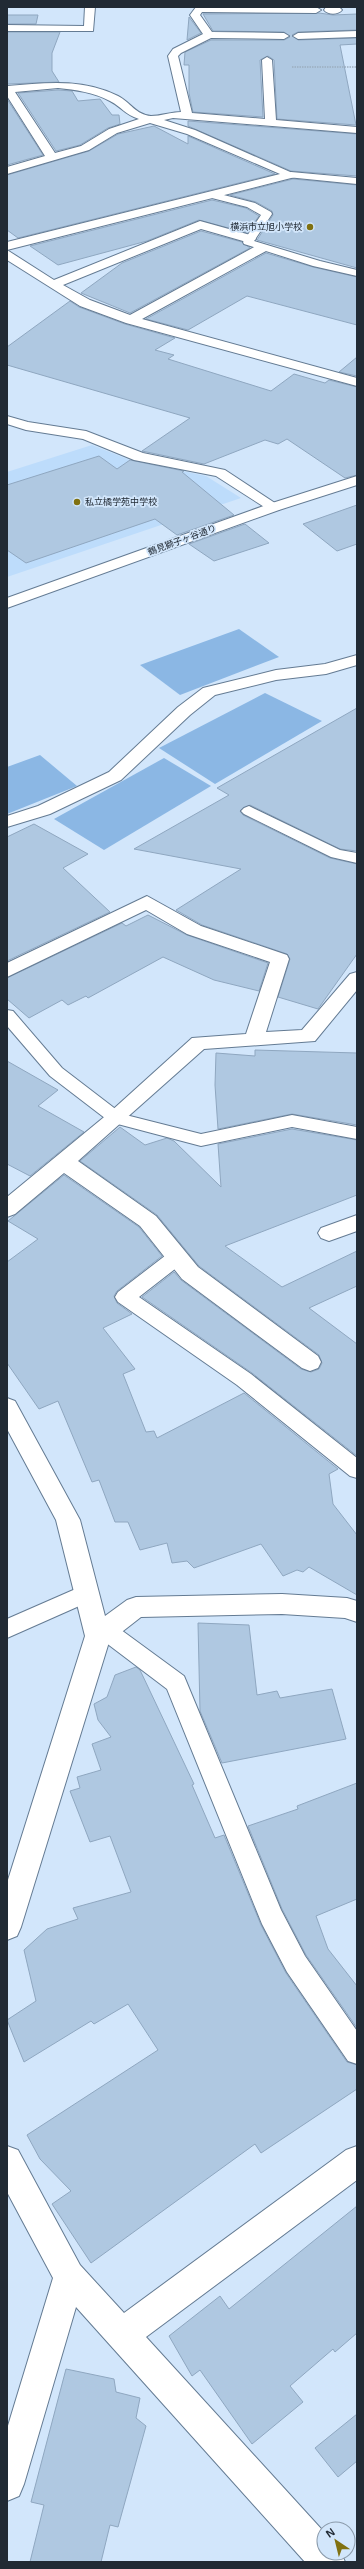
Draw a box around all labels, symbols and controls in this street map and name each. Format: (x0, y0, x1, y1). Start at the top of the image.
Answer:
place label: 横浜市立旭小学校 (230, 222, 302, 232)
marker: 横浜市立旭小学校 (305, 222, 315, 232)
marker: 私立橘学苑中学校 (72, 497, 82, 507)
place label: 私立橘学苑中学校 (85, 497, 157, 507)
street label: 鶴見獅子ヶ谷通り (146, 523, 218, 557)
north arrow (316, 2521, 356, 2561)
text: N (324, 2526, 337, 2540)

